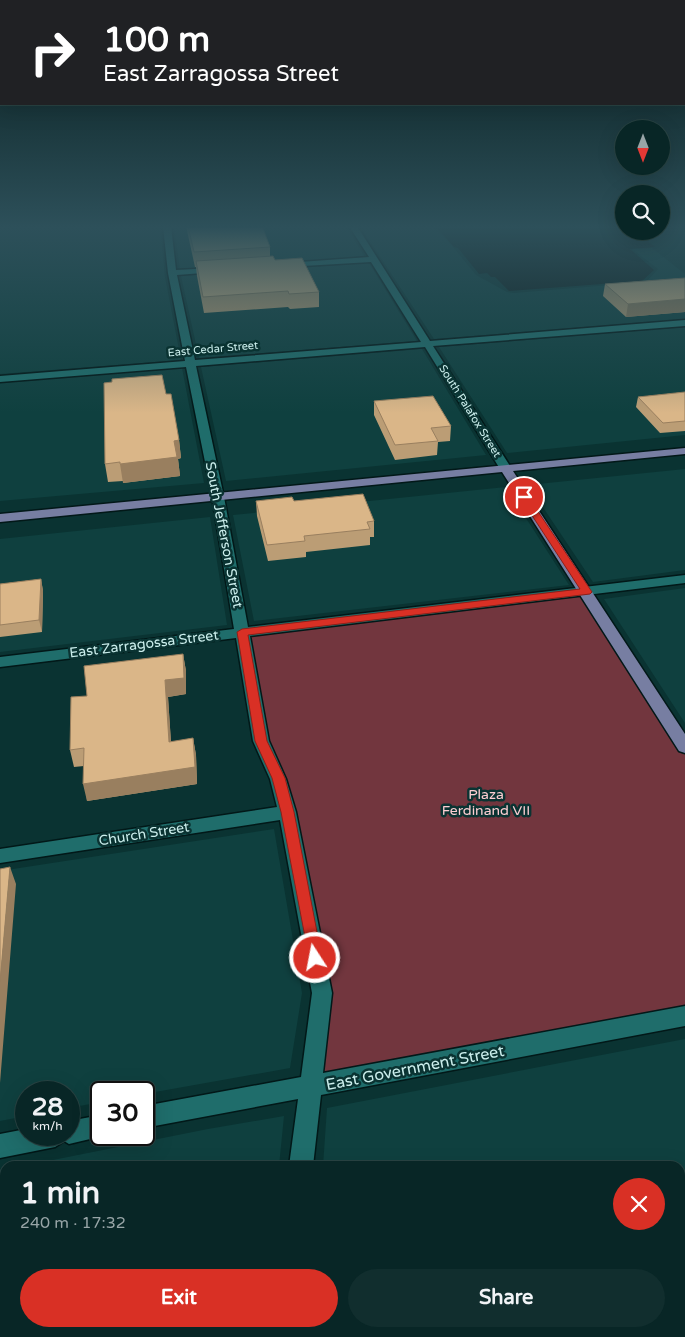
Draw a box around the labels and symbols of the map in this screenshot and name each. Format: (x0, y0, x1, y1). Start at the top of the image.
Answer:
north arrow (615, 120, 670, 175)
street label: East Cedar Street (167, 339, 259, 359)
street label: South Palafox Street (436, 362, 504, 460)
street label: South Jefferson Street (201, 460, 247, 610)
pin (503, 476, 545, 518)
street label: East Zarragossa Street (68, 626, 220, 662)
park label: Plaza Ferdinand VII (442, 786, 530, 819)
street label: Church Street (97, 818, 191, 850)
position arrow (288, 931, 340, 983)
street label: East Government Street (324, 1041, 506, 1095)
speed limit sign: 30 (90, 1081, 155, 1146)

